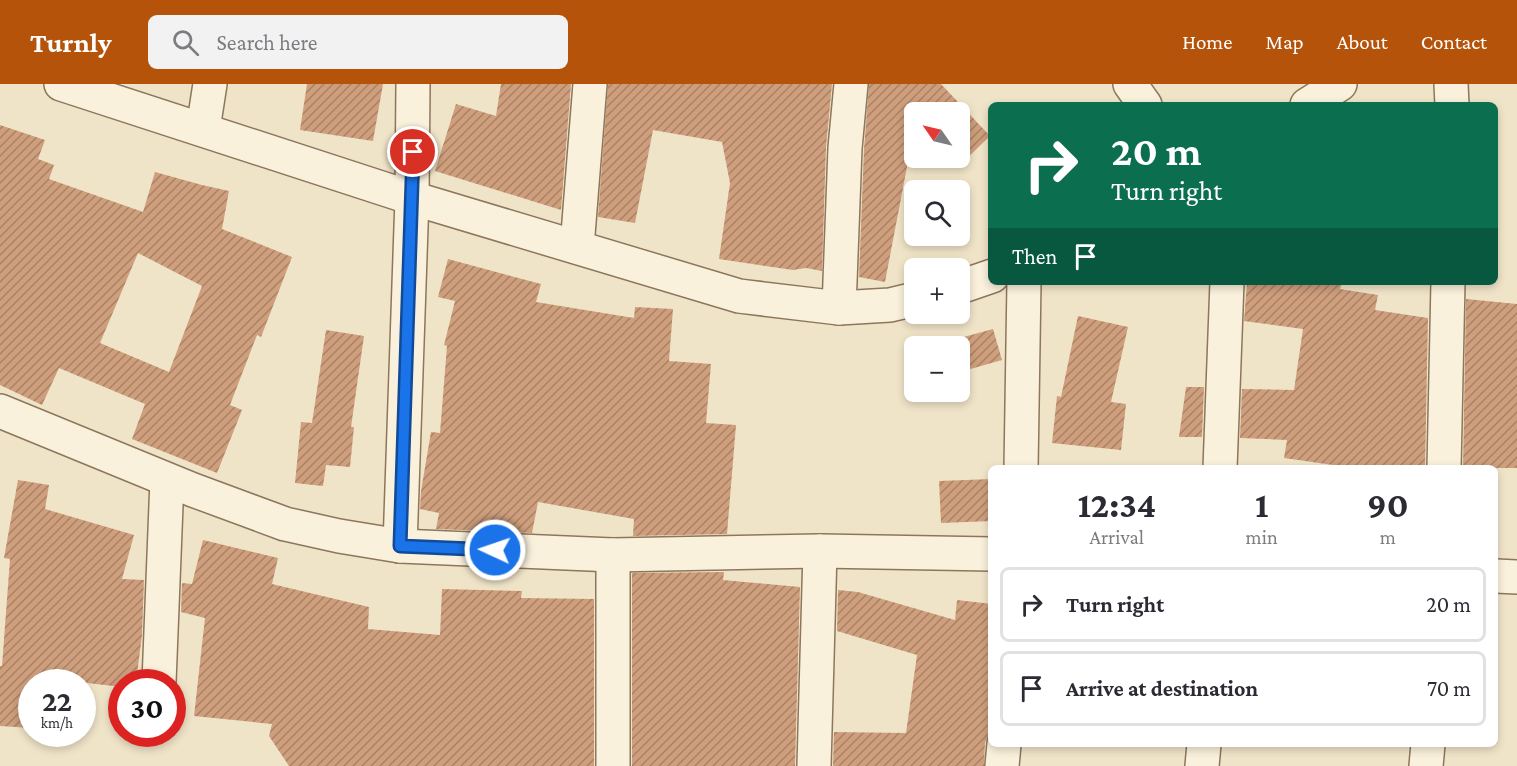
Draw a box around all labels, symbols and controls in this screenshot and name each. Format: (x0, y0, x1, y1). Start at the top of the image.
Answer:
search box (148, 15, 568, 69)
icon: search (169, 26, 202, 59)
text: Turnly (30, 27, 112, 58)
text: Search here (217, 30, 318, 55)
text: Home (1182, 30, 1232, 54)
text: Map (1265, 30, 1304, 54)
text: About (1337, 30, 1388, 54)
text: Contact (1421, 30, 1487, 54)
north arrow (904, 102, 970, 168)
map controls (904, 102, 970, 402)
pin (387, 126, 438, 177)
icon: right (1012, 126, 1090, 204)
text: 20 m (1111, 127, 1202, 174)
icon: arrive (396, 135, 429, 168)
text: Turn right (1111, 176, 1222, 206)
button: search (904, 180, 970, 246)
icon: arrive (1069, 240, 1102, 273)
text: Then (1012, 244, 1057, 269)
button: + (904, 258, 970, 324)
button: − (904, 336, 970, 402)
text: 12:34 (1077, 485, 1156, 525)
text: 1 (1255, 485, 1268, 525)
text: 90 (1367, 485, 1409, 525)
position arrow (463, 518, 527, 582)
text: Arrival (1090, 526, 1144, 548)
text: min (1246, 526, 1278, 548)
text: m (1380, 526, 1396, 548)
icon: right (1015, 588, 1048, 621)
text: Turn right (1066, 592, 1164, 617)
text: 20 m (1426, 592, 1471, 617)
speed limit sign: 30 (108, 669, 186, 747)
icon: arrive (1015, 672, 1048, 705)
text: Arrive at destination (1066, 676, 1258, 701)
text: 70 m (1427, 676, 1471, 701)
text: 22 (42, 684, 72, 717)
text: km/h (41, 715, 73, 731)

